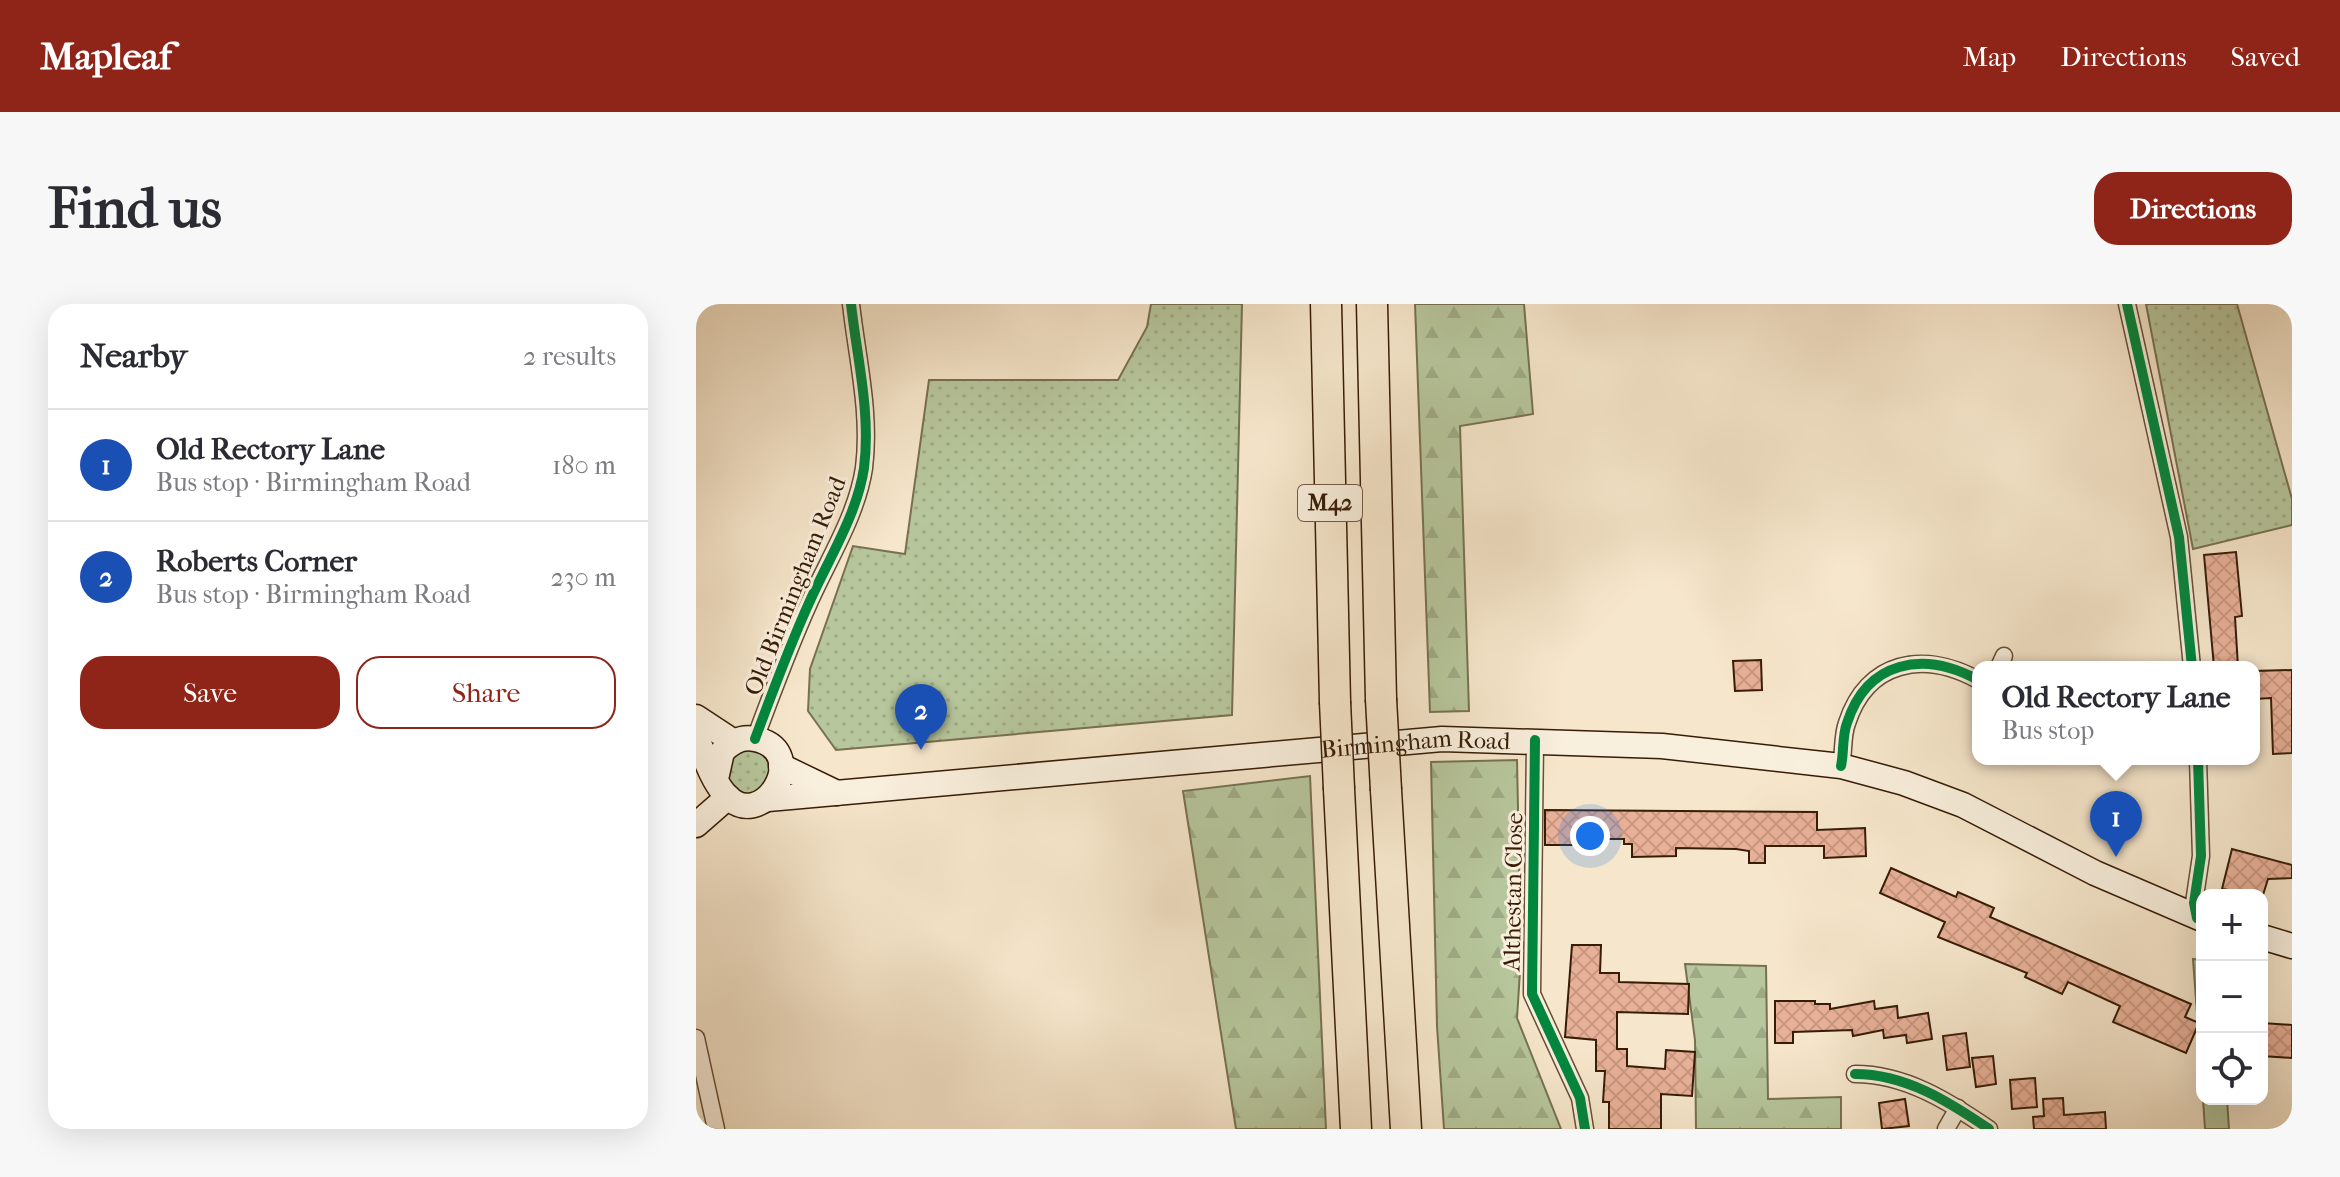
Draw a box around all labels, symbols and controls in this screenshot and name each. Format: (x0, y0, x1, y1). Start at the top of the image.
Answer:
text: Mapleaf (40, 34, 172, 79)
text: Map (1963, 40, 2016, 73)
text: Directions (2060, 40, 2187, 73)
text: Saved (2231, 40, 2300, 73)
button: Directions (2094, 172, 2292, 245)
text: Find us (48, 176, 222, 241)
text: Nearby (80, 336, 187, 376)
text: 2 results (523, 341, 616, 372)
text: Old Rectory Lane (156, 432, 385, 467)
text: 1 (101, 450, 111, 481)
text: 180 m (552, 450, 616, 481)
text: Bus stop · Birmingham Road (156, 467, 471, 498)
street label: Old Birmingham Road (738, 472, 852, 700)
road number: M42 (1298, 485, 1362, 521)
text: Roberts Corner (156, 544, 357, 579)
text: 2 (99, 562, 113, 593)
text: 230 m (550, 562, 616, 593)
text: Bus stop · Birmingham Road (156, 579, 471, 610)
button: Save (80, 656, 340, 729)
button: Share (356, 656, 616, 729)
popup (1972, 661, 2260, 765)
text: Old Rectory Lane (2001, 680, 2231, 715)
pin: 2 (895, 684, 947, 750)
text: Bus stop (2001, 715, 2094, 746)
street label: Birmingham Road (1320, 724, 1512, 764)
pin: 1 (2090, 791, 2142, 857)
street label: Althestan Close (1498, 812, 1528, 973)
your location (1570, 816, 1610, 856)
map controls (2196, 889, 2268, 1105)
button: + (2196, 889, 2268, 961)
button: − (2196, 961, 2268, 1033)
button: locate (2196, 1033, 2268, 1105)

